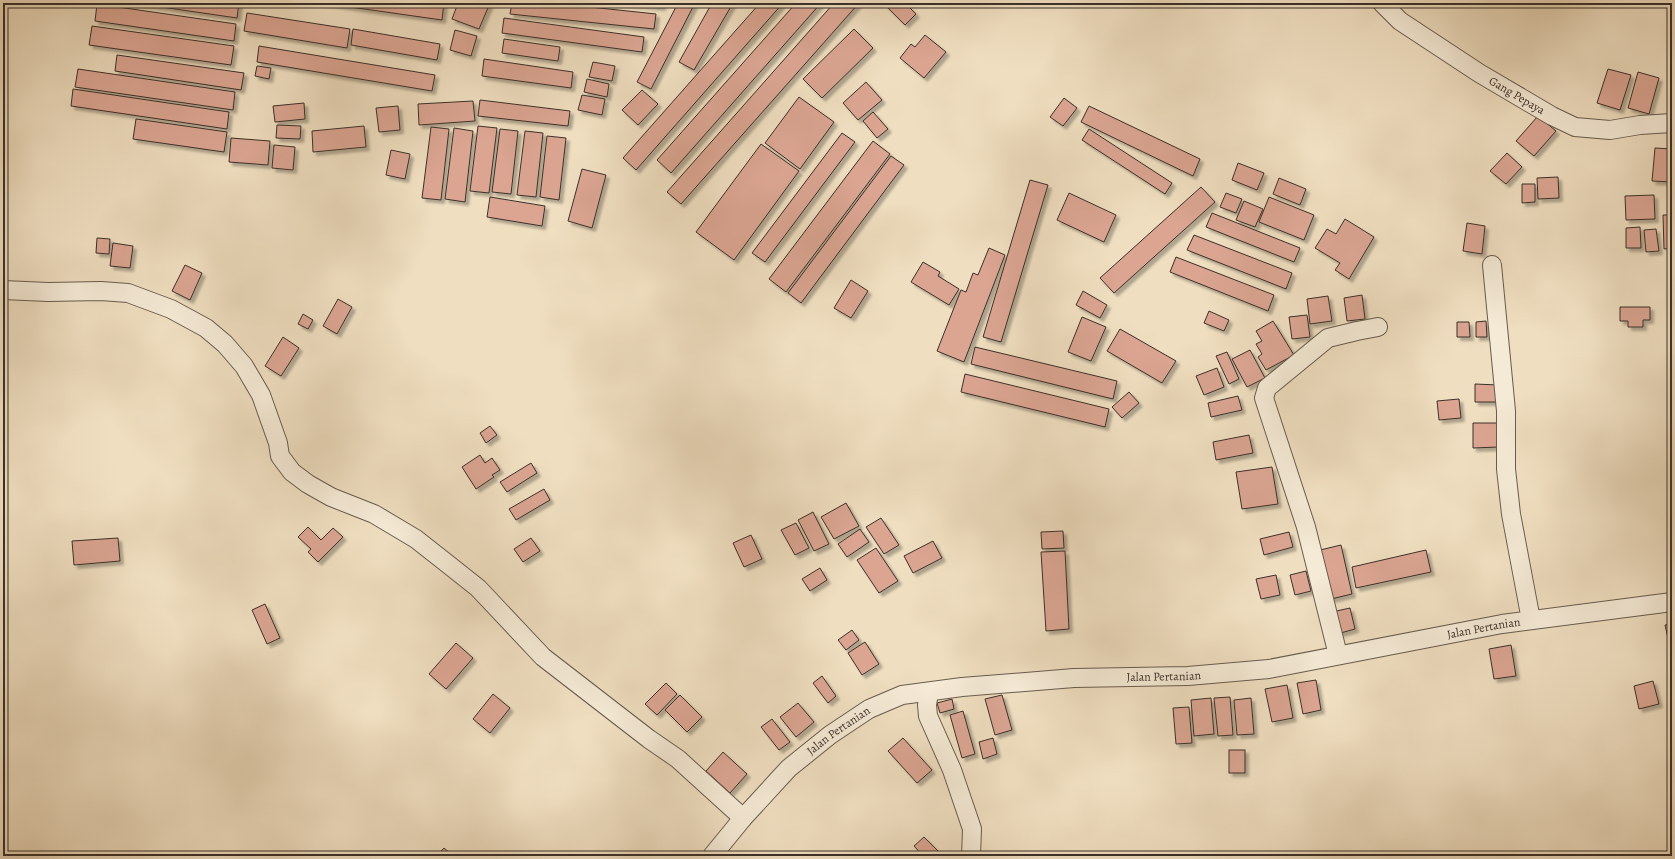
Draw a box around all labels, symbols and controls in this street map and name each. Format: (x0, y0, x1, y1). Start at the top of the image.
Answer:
street label: Gang Pepaya (1486, 73, 1548, 118)
street label: Jalan Pertanian (1445, 614, 1522, 642)
street label: Jalan Pertanian (1126, 667, 1202, 685)
street label: Jalan Pertanian (803, 702, 874, 759)

